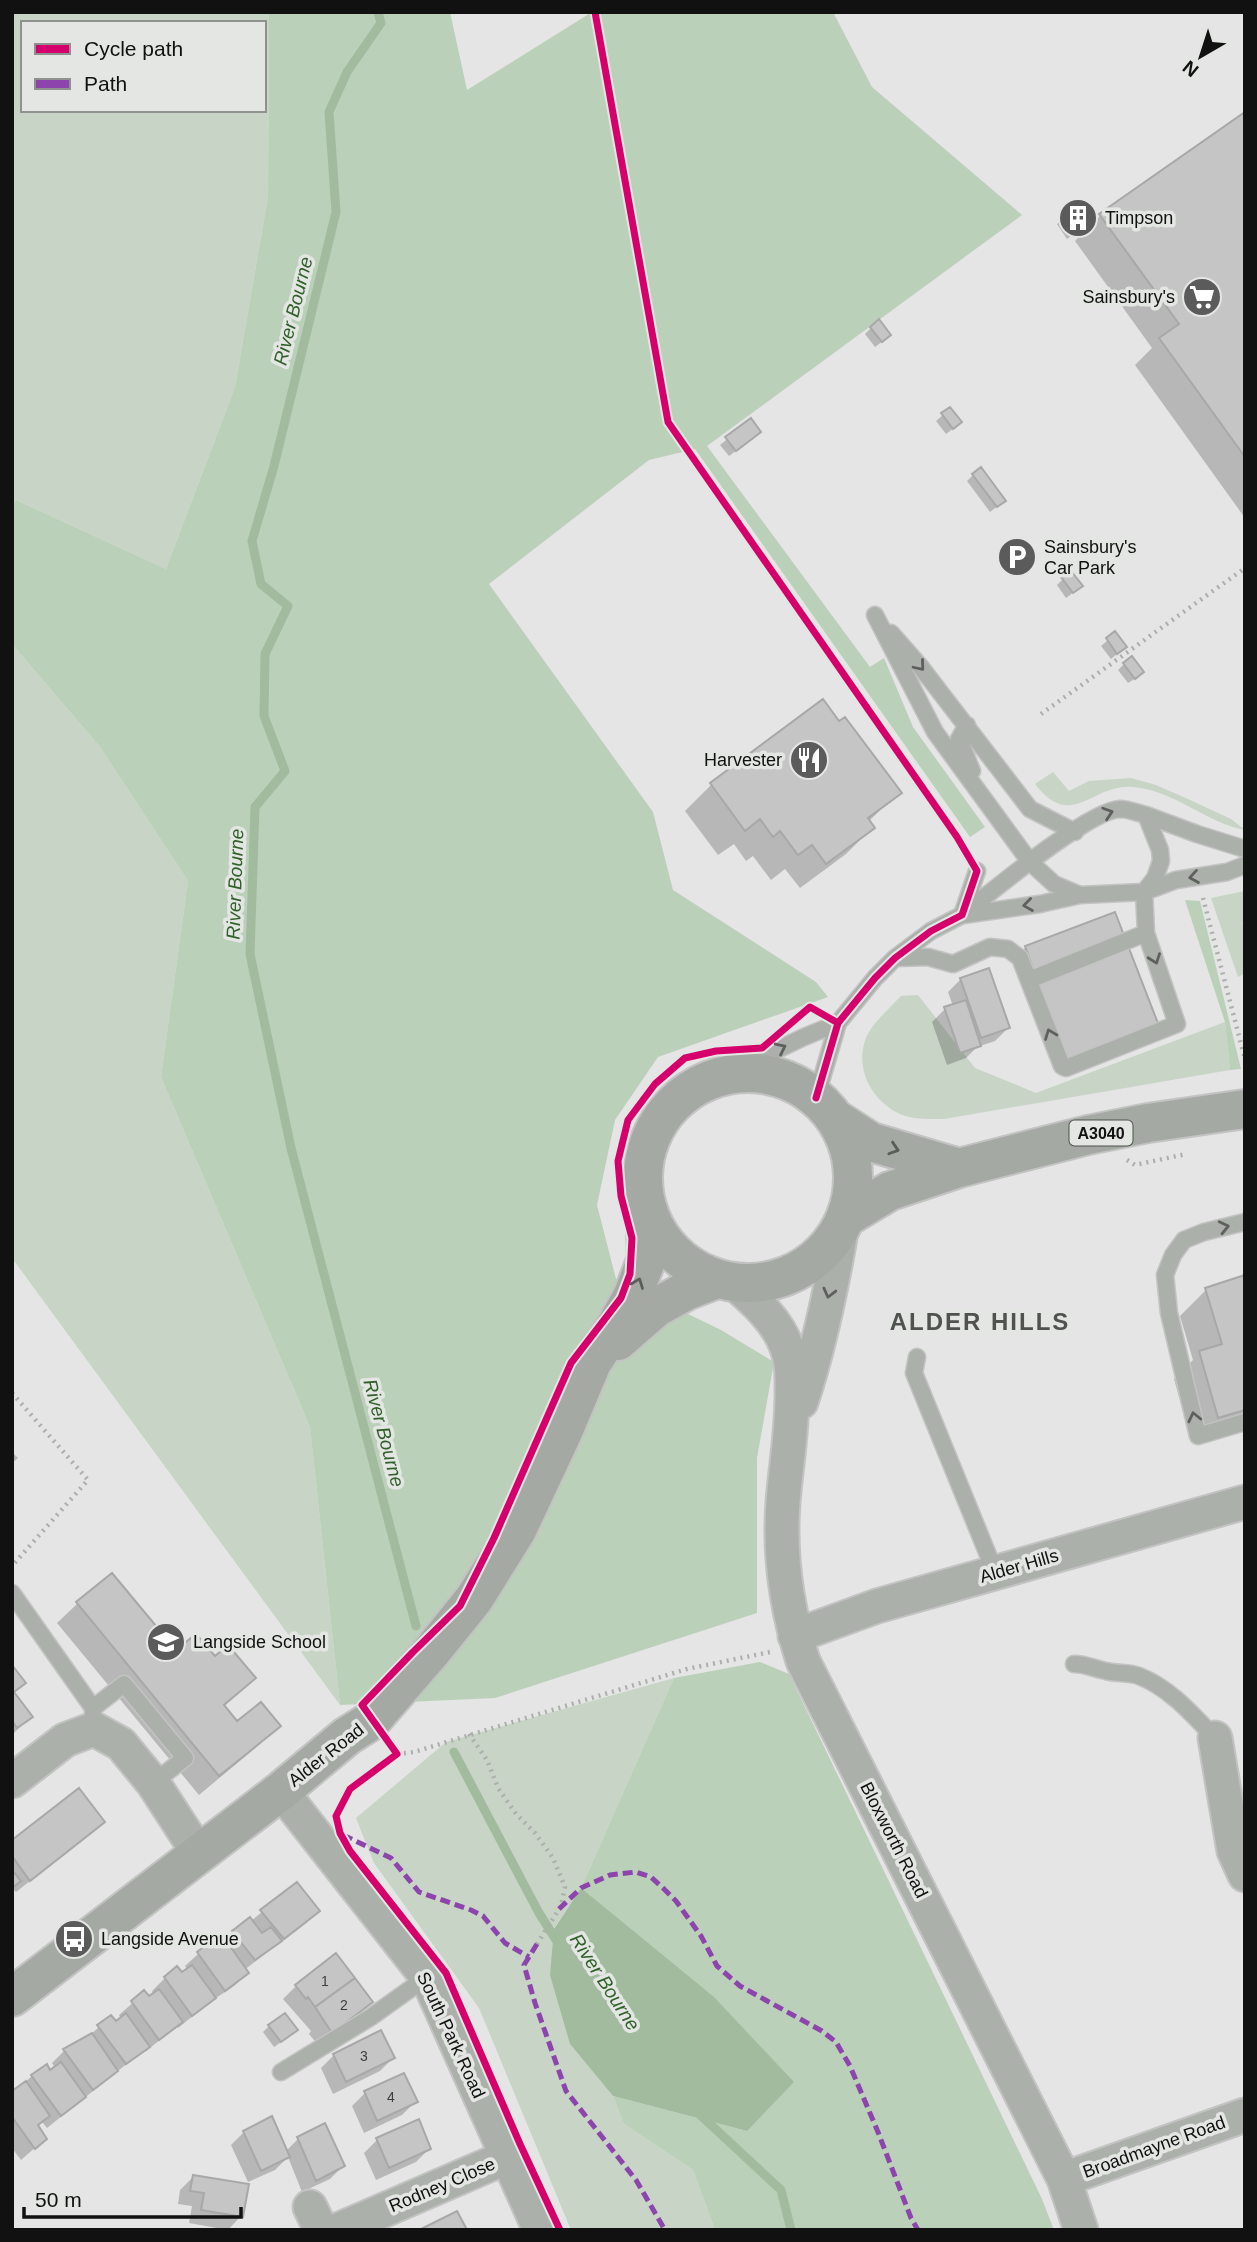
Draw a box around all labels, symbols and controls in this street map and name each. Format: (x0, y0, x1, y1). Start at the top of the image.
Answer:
legend (21, 21, 266, 112)
north arrow (1166, 21, 1236, 91)
text: Cycle path (84, 37, 183, 60)
text: N (1179, 56, 1203, 81)
text: Path (84, 72, 127, 95)
building icon: Timpson (1057, 197, 1099, 239)
place label: Timpson (1105, 208, 1173, 228)
water label: River Bourne (269, 255, 317, 367)
supermarket icon: Sainsbury's (1181, 276, 1223, 318)
place label: Sainsbury's (1083, 287, 1175, 307)
parking icon: Sainsbury's Car Park (996, 536, 1038, 578)
place label: Sainsbury's Car Park (1044, 537, 1136, 578)
one-way arrow (912, 658, 924, 671)
restaurant icon: Harvester (788, 739, 830, 781)
place label: Harvester (704, 750, 782, 770)
one-way arrow (1101, 807, 1113, 821)
water label: River Bourne (223, 828, 247, 940)
one-way arrow (1188, 869, 1200, 884)
one-way arrow (1022, 898, 1034, 913)
one-way arrow (1147, 952, 1161, 965)
one-way arrow (1044, 1028, 1058, 1040)
one-way arrow (774, 1042, 786, 1056)
road number: A3040 (1070, 1120, 1132, 1146)
one-way arrow (887, 1141, 899, 1155)
one-way arrow (1218, 1221, 1230, 1235)
one-way arrow (629, 1277, 643, 1289)
one-way arrow (823, 1287, 837, 1299)
district label: ALDER HILLS (890, 1308, 1070, 1335)
water label: River Bourne (360, 1377, 408, 1489)
one-way arrow (1187, 1411, 1202, 1423)
street label: Alder Hills (977, 1545, 1061, 1587)
school or university icon: Langside School (145, 1621, 187, 1663)
place label: Langside School (193, 1632, 326, 1652)
street label: Alder Road (284, 1719, 368, 1791)
street label: Bloxworth Road (856, 1779, 932, 1901)
bus stop icon: Langside Avenue (53, 1918, 95, 1960)
place label: Langside Avenue (101, 1929, 239, 1949)
water label: River Bourne (566, 1930, 644, 2034)
street label: South Park Road (413, 1969, 489, 2101)
house number: 1 (321, 1973, 329, 1989)
house number: 2 (340, 1997, 348, 2013)
house number: 3 (360, 2048, 368, 2064)
house number: 4 (387, 2089, 395, 2105)
street label: Broadmayne Road (1080, 2112, 1228, 2182)
street label: Rodney Close (386, 2154, 498, 2216)
scale bar (24, 2176, 242, 2220)
text: 50 m (35, 2188, 82, 2211)

